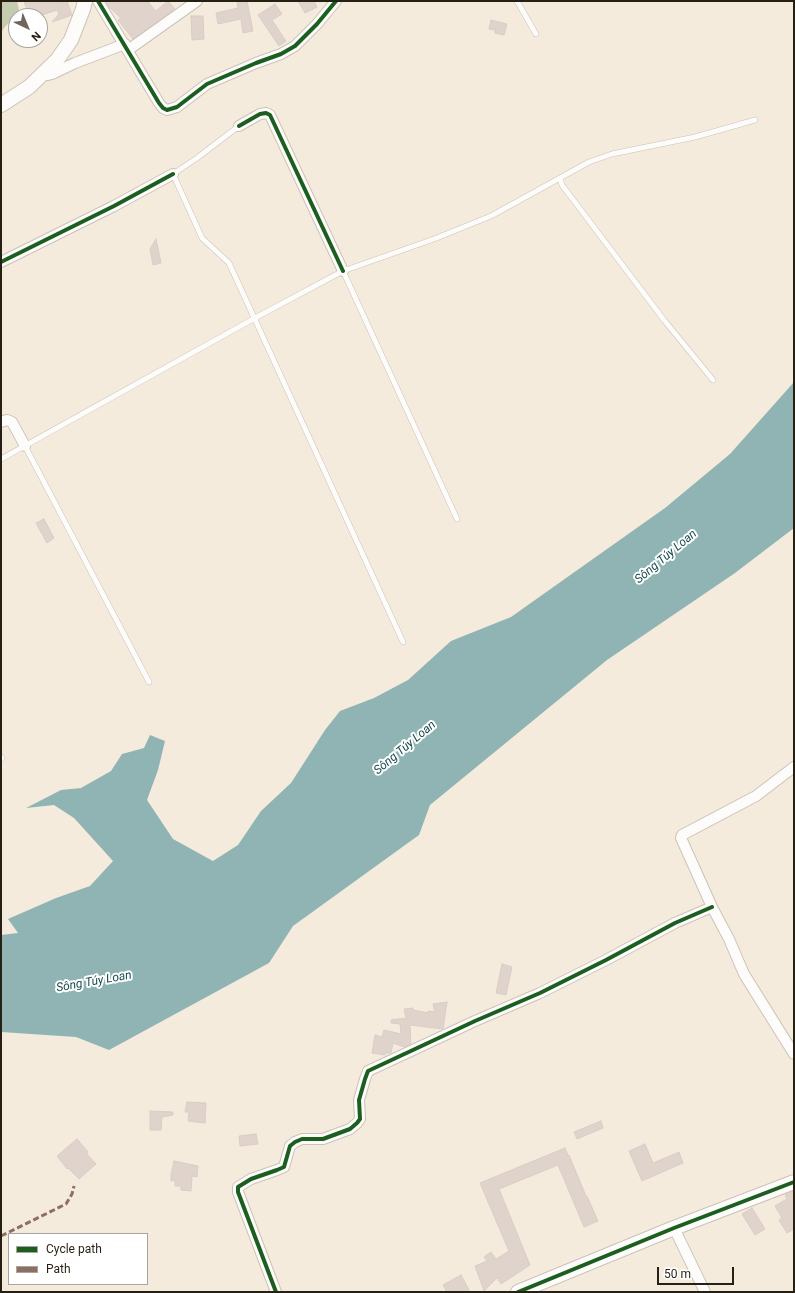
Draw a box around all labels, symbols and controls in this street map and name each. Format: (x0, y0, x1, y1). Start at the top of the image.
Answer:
north arrow (8, 8, 48, 48)
text: N (29, 29, 43, 44)
water label: Sông Túy Loan (632, 527, 700, 587)
water label: Sông Túy Loan (371, 718, 439, 778)
water label: Sông Túy Loan (55, 968, 133, 996)
legend (8, 1233, 148, 1285)
text: Cycle path (46, 1242, 102, 1256)
scale bar (659, 1259, 736, 1285)
text: Path (46, 1262, 71, 1276)
text: 50 m (664, 1267, 691, 1281)

